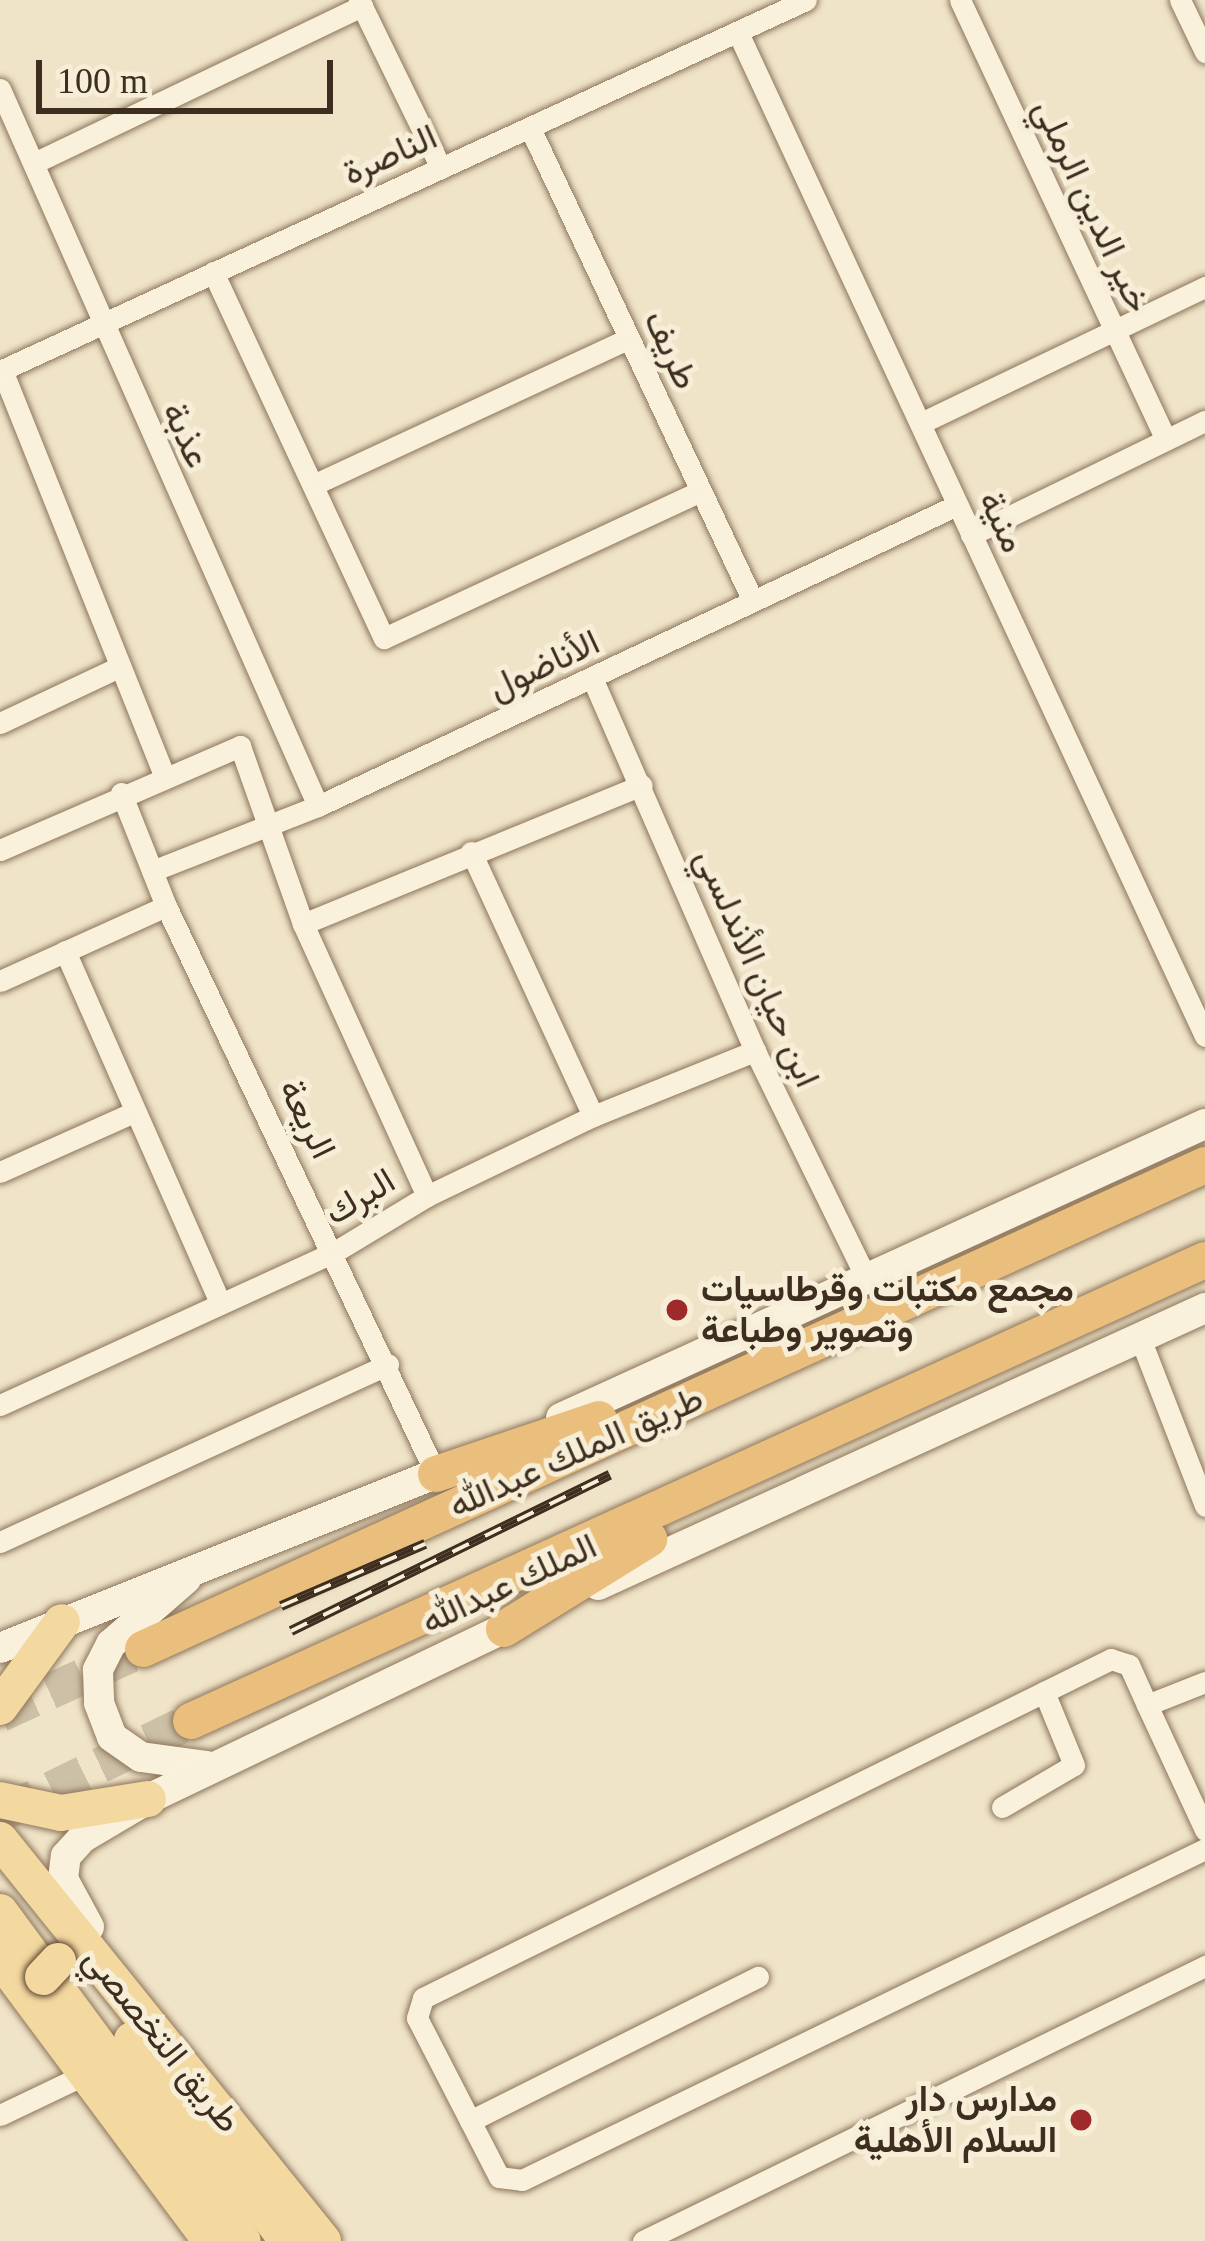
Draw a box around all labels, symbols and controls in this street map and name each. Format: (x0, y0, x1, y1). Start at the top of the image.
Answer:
scale bar (42, 36, 339, 110)
text: 100 m (57, 61, 148, 101)
street label: خير الدين الرملي (1024, 92, 1160, 320)
street label: الناصرة (336, 115, 444, 195)
street label: طريف (634, 304, 708, 396)
street label: عذبة (153, 396, 219, 474)
street label: منية (969, 484, 1035, 560)
street label: الأناضول (482, 621, 606, 709)
street label: ابن حيان الأندلسي (685, 842, 829, 1094)
street label: الريعة (269, 1072, 345, 1166)
street label: البرك (317, 1159, 403, 1235)
place label: مجمع مكتبات وقرطاسيات وتصوير وطباعة (701, 1267, 1074, 1352)
marker: مجمع مكتبات وقرطاسيات وتصوير وطباعة (664, 1297, 690, 1323)
street label: طريق الملك عبدالله (442, 1377, 710, 1527)
street label: الملك عبدالله (415, 1525, 603, 1643)
street label: طريق التخصصي (74, 1938, 250, 2142)
place label: مدارس دار السلام الأهلية (854, 2077, 1057, 2162)
marker: مدارس دار السلام الأهلية (1068, 2107, 1094, 2133)

